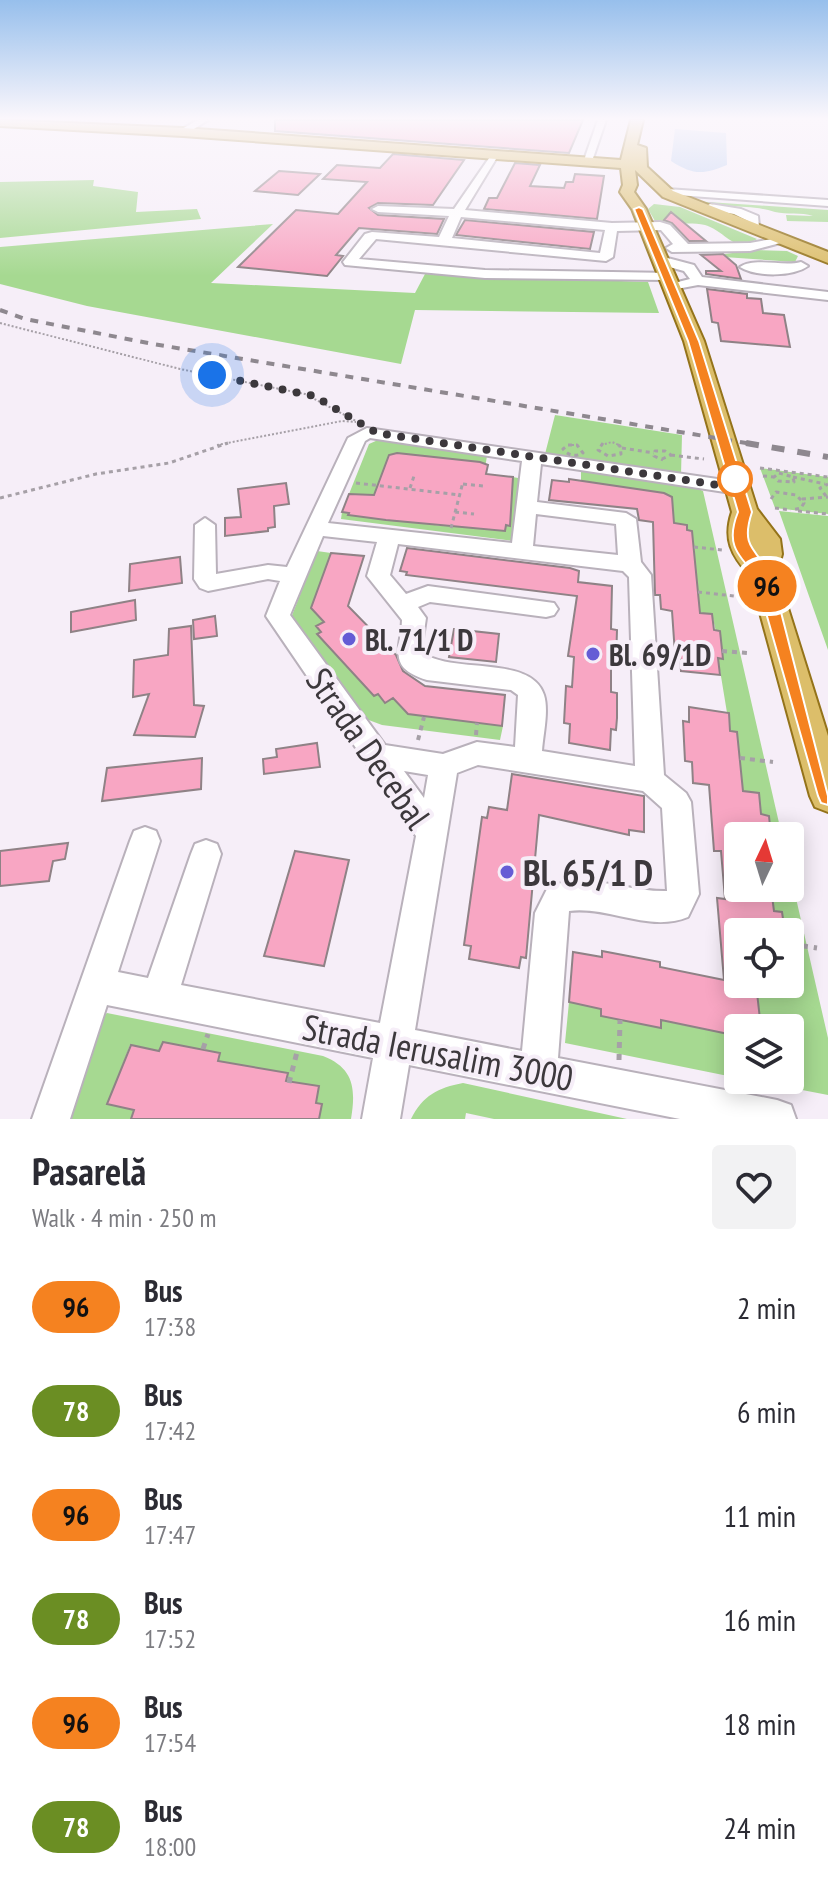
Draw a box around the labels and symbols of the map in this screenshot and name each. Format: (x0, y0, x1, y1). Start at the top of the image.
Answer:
your location (192, 355, 232, 395)
unlabelled marker (718, 462, 752, 496)
line badge: 96 (731, 560, 803, 612)
place label: Bl. 71/1 D (365, 620, 473, 659)
marker: Bl. 71/1 D (340, 630, 358, 648)
place label: Bl. 69/1D (609, 635, 711, 674)
marker: Bl. 69/1D (584, 645, 602, 663)
street label: Strada Decebal (296, 658, 442, 838)
north arrow (724, 822, 804, 902)
place label: Bl. 65/1 D (523, 849, 653, 896)
marker: Bl. 65/1 D (498, 863, 516, 881)
street label: Strada Ierusalim 3000 (299, 1003, 577, 1101)

